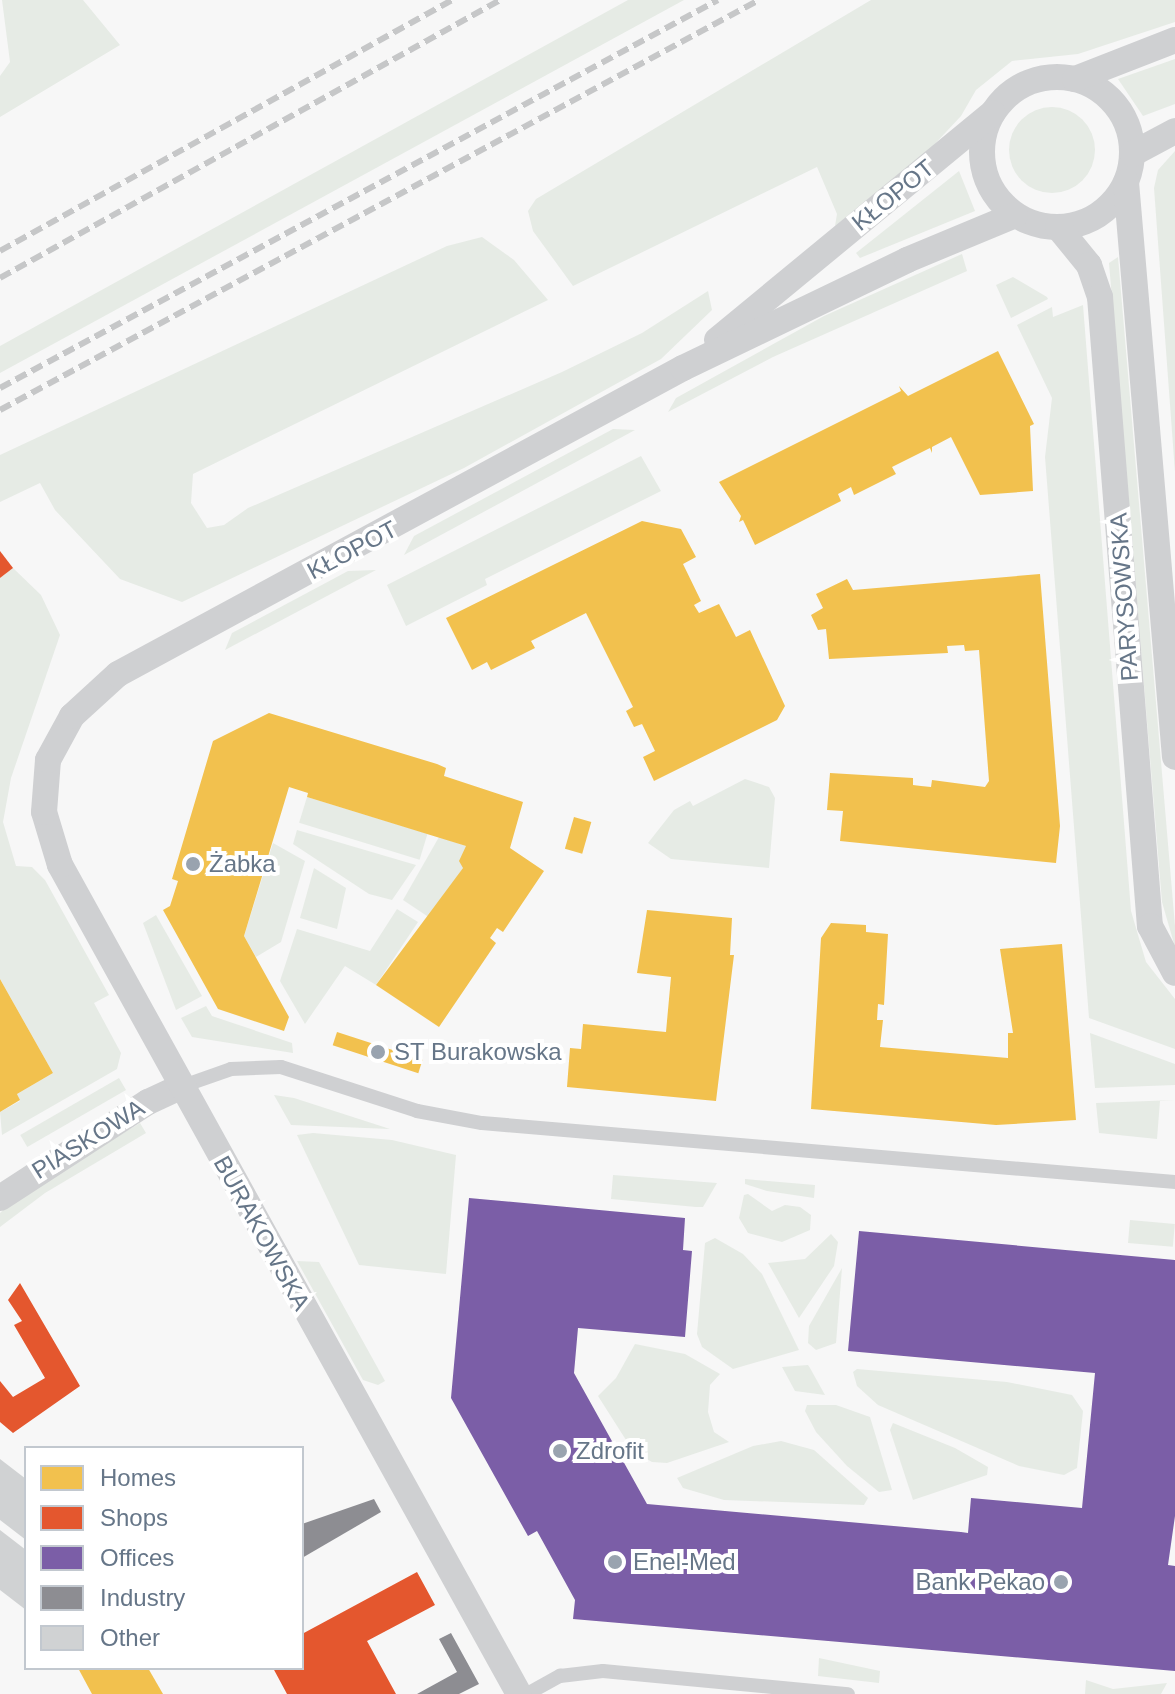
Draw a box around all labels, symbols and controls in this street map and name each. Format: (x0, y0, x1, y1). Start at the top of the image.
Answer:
street label: KŁOPOT (846, 153, 940, 237)
street label: PARYSOWSKA (1104, 512, 1144, 682)
street label: KŁOPOT (302, 514, 402, 586)
place label: Żabka (209, 850, 276, 878)
marker: Żabka (184, 855, 202, 873)
place label: ST Burakowska (394, 1038, 562, 1066)
marker: ST Burakowska (369, 1043, 387, 1061)
street label: PIASKOWA (26, 1093, 150, 1185)
street label: BURAKOWSKA (208, 1151, 316, 1315)
place label: Zdrofit (576, 1437, 644, 1465)
marker: Zdrofit (551, 1442, 569, 1460)
legend (24, 1446, 304, 1670)
text: Homes (100, 1464, 176, 1491)
text: Shops (100, 1504, 168, 1531)
text: Offices (100, 1544, 174, 1571)
place label: Enel-Med (633, 1548, 736, 1576)
marker: Enel-Med (604, 1551, 626, 1573)
place label: Bank Pekao (916, 1568, 1045, 1596)
marker: Bank Pekao (1052, 1573, 1070, 1591)
text: Industry (100, 1584, 185, 1611)
text: Other (100, 1624, 160, 1651)

